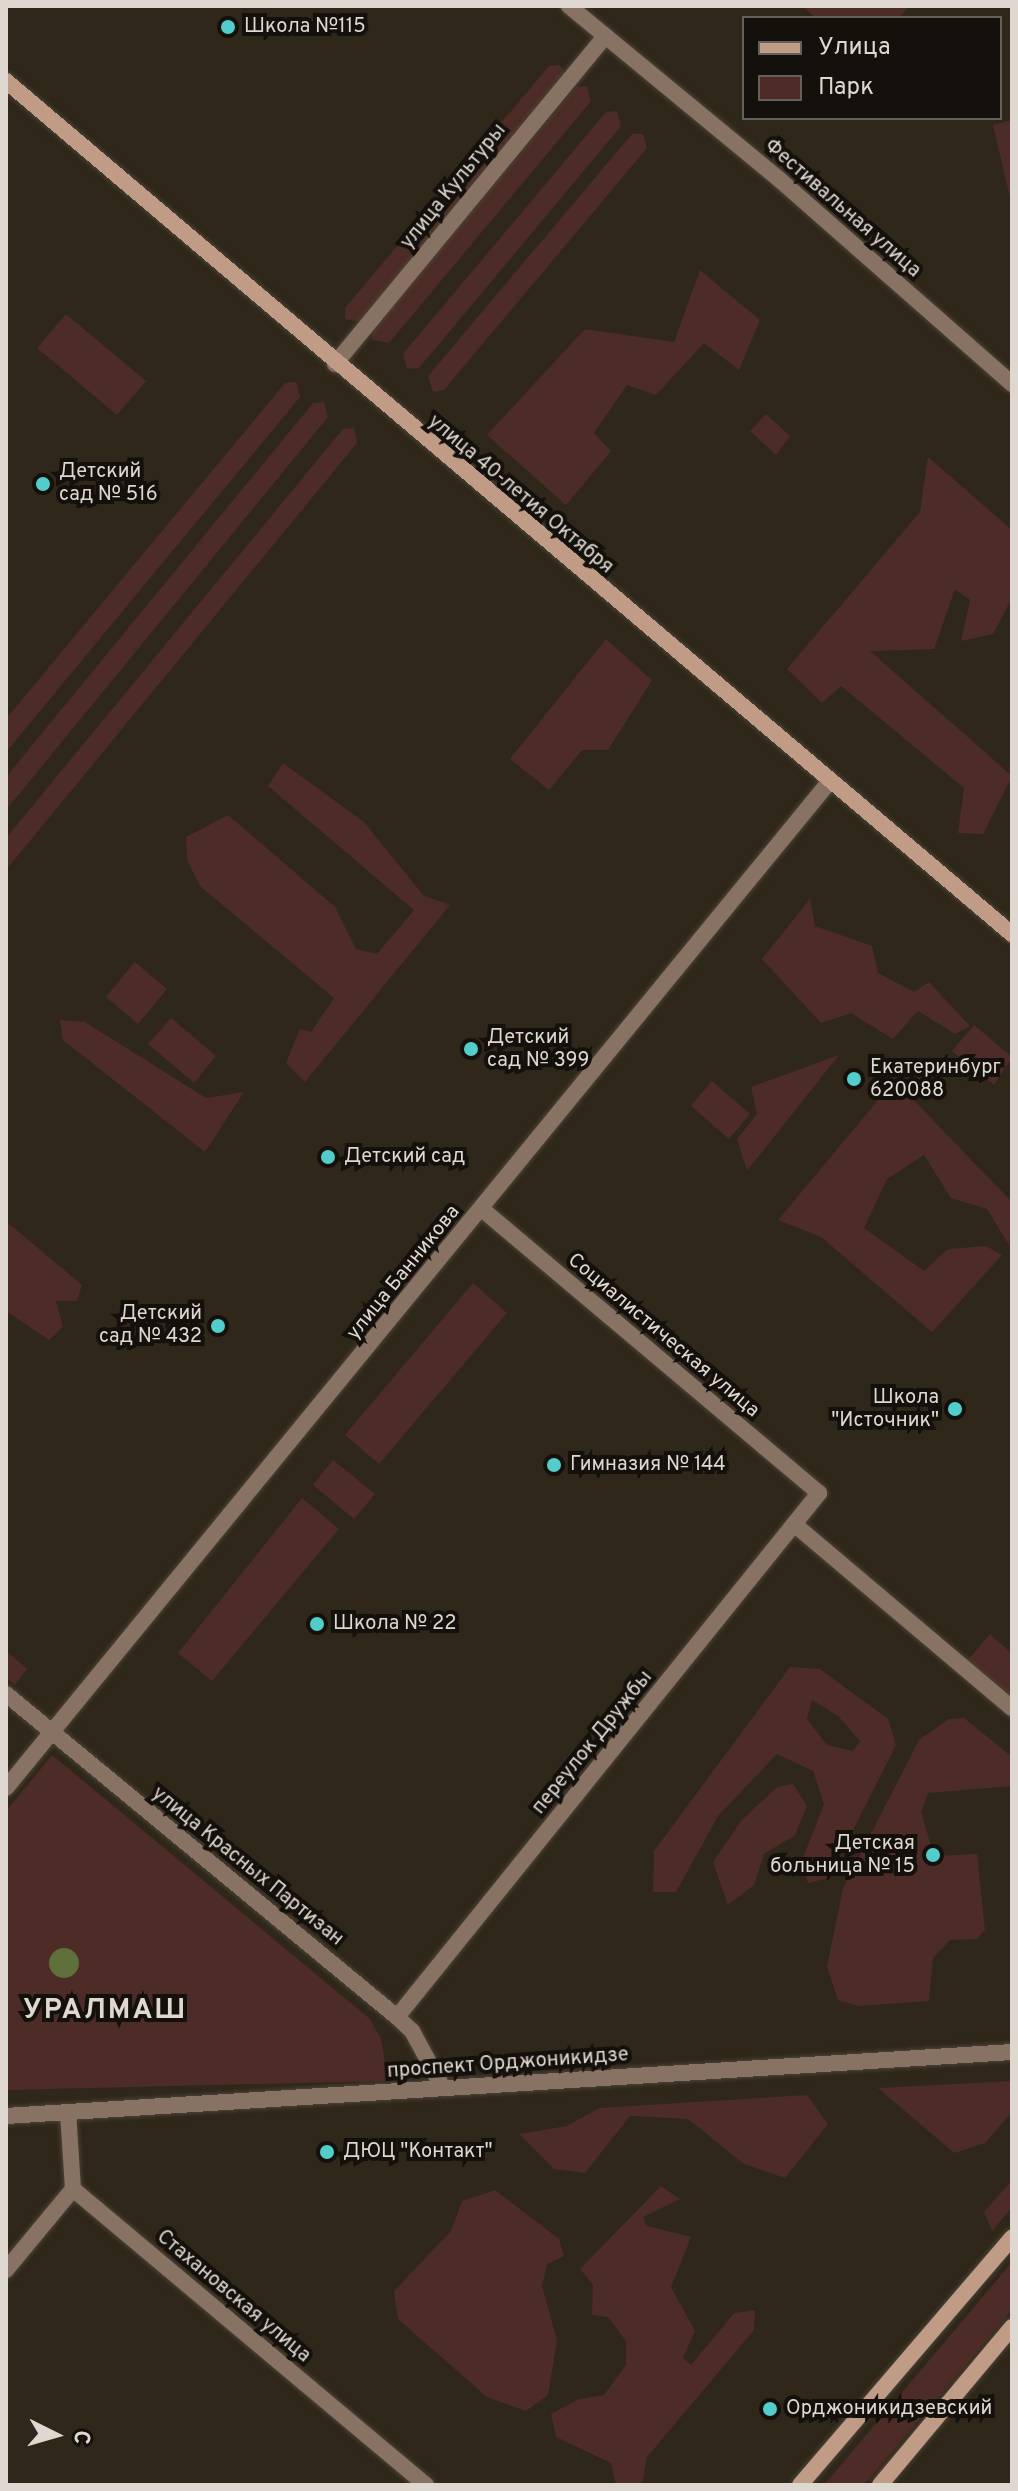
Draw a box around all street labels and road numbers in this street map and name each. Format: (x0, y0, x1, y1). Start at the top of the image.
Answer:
street label: улица Культуры (396, 119, 512, 255)
street label: Фестивальная улица (759, 135, 925, 283)
street label: улица 40-летия Октября (422, 410, 618, 580)
street label: улица Банникова (342, 1201, 466, 1345)
street label: Социалистическая улица (562, 1249, 764, 1423)
street label: переулок Дружбы (528, 1666, 658, 1820)
street label: улица Красных Партизан (146, 1782, 348, 1952)
street label: проспект Орджоникидзе (386, 2044, 630, 2084)
street label: Стахановская улица (151, 2226, 315, 2368)

